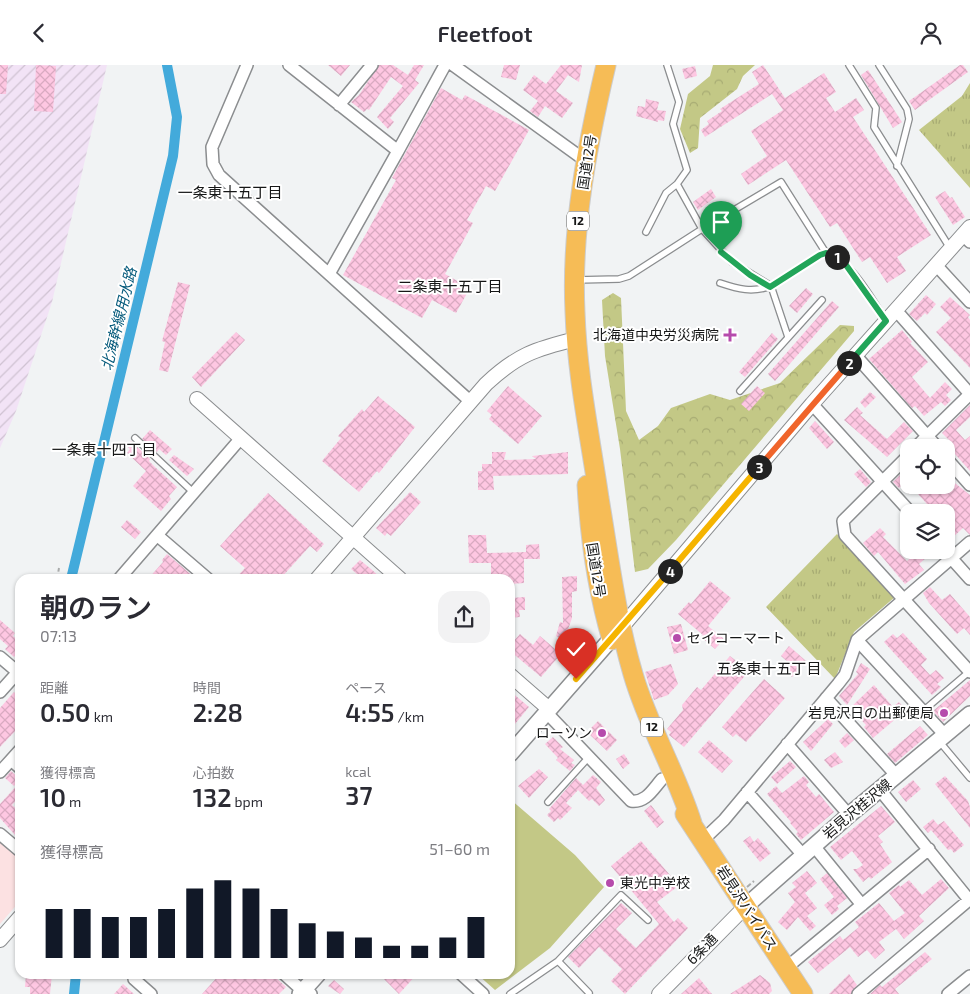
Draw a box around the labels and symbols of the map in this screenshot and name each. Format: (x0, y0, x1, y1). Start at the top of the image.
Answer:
street label: 国道12号 (574, 133, 599, 191)
district label: 一条東十五丁目 (177, 183, 283, 201)
pin (700, 201, 742, 252)
road number: 12 (567, 211, 589, 231)
pin: 1 (824, 245, 850, 269)
water label: 北海幹線用水路 (97, 264, 140, 372)
district label: 二条東十五丁目 (397, 277, 503, 295)
place label: 北海道中央労災病院 (593, 326, 719, 343)
marker: 北海道中央労災病院 (723, 328, 737, 342)
pin: 2 (836, 351, 862, 375)
district label: 一条東十四丁目 (51, 440, 157, 458)
pin: 3 (746, 455, 772, 479)
street label: 国道12号 (584, 541, 609, 599)
pin: 4 (658, 559, 682, 583)
pin (555, 628, 597, 679)
place label: セイコーマート (687, 629, 785, 646)
marker: セイコーマート (671, 632, 683, 644)
district label: 五条東十五丁目 (716, 659, 822, 677)
place label: 岩見沢日の出郵便局 (808, 704, 934, 721)
marker: 岩見沢日の出郵便局 (938, 707, 950, 719)
road number: 12 (641, 717, 663, 737)
place label: ローソン (536, 724, 592, 741)
marker: ローソン (596, 727, 608, 739)
street label: 岩見沢桂沢線 (819, 775, 894, 842)
street label: 岩見沢バイパス (714, 862, 781, 953)
place label: 東光中学校 (620, 874, 690, 891)
marker: 東光中学校 (604, 877, 616, 889)
street label: 6条通 (683, 930, 720, 968)

